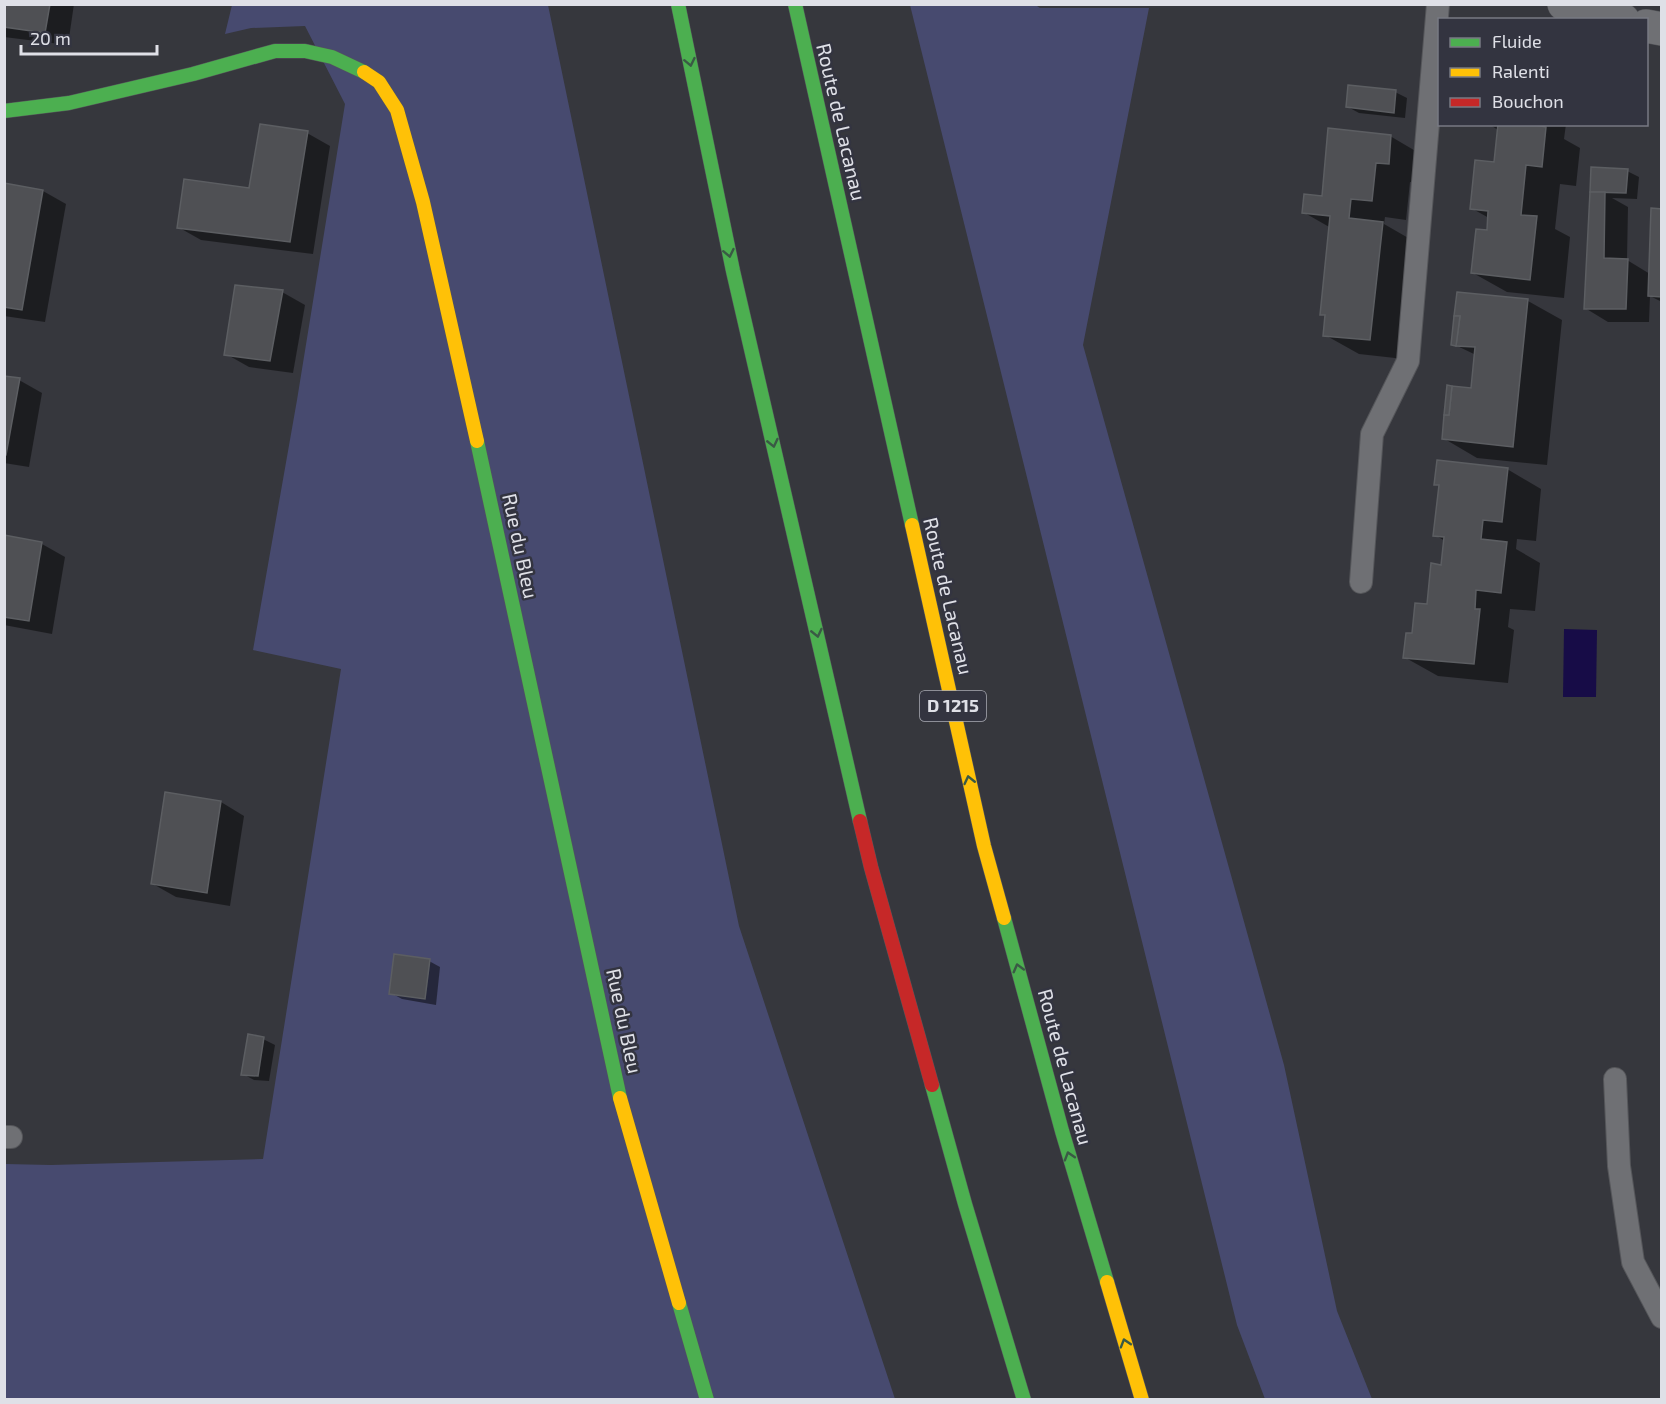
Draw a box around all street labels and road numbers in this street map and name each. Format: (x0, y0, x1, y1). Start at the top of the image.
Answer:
street label: Route de Lacanau (812, 41, 872, 203)
street label: Rue du Bleu (498, 491, 544, 601)
street label: Route de Lacanau (919, 515, 979, 677)
road number: D 1215 (920, 691, 986, 721)
street label: Rue du Bleu (602, 966, 648, 1076)
street label: Route de Lacanau (1034, 986, 1098, 1147)

